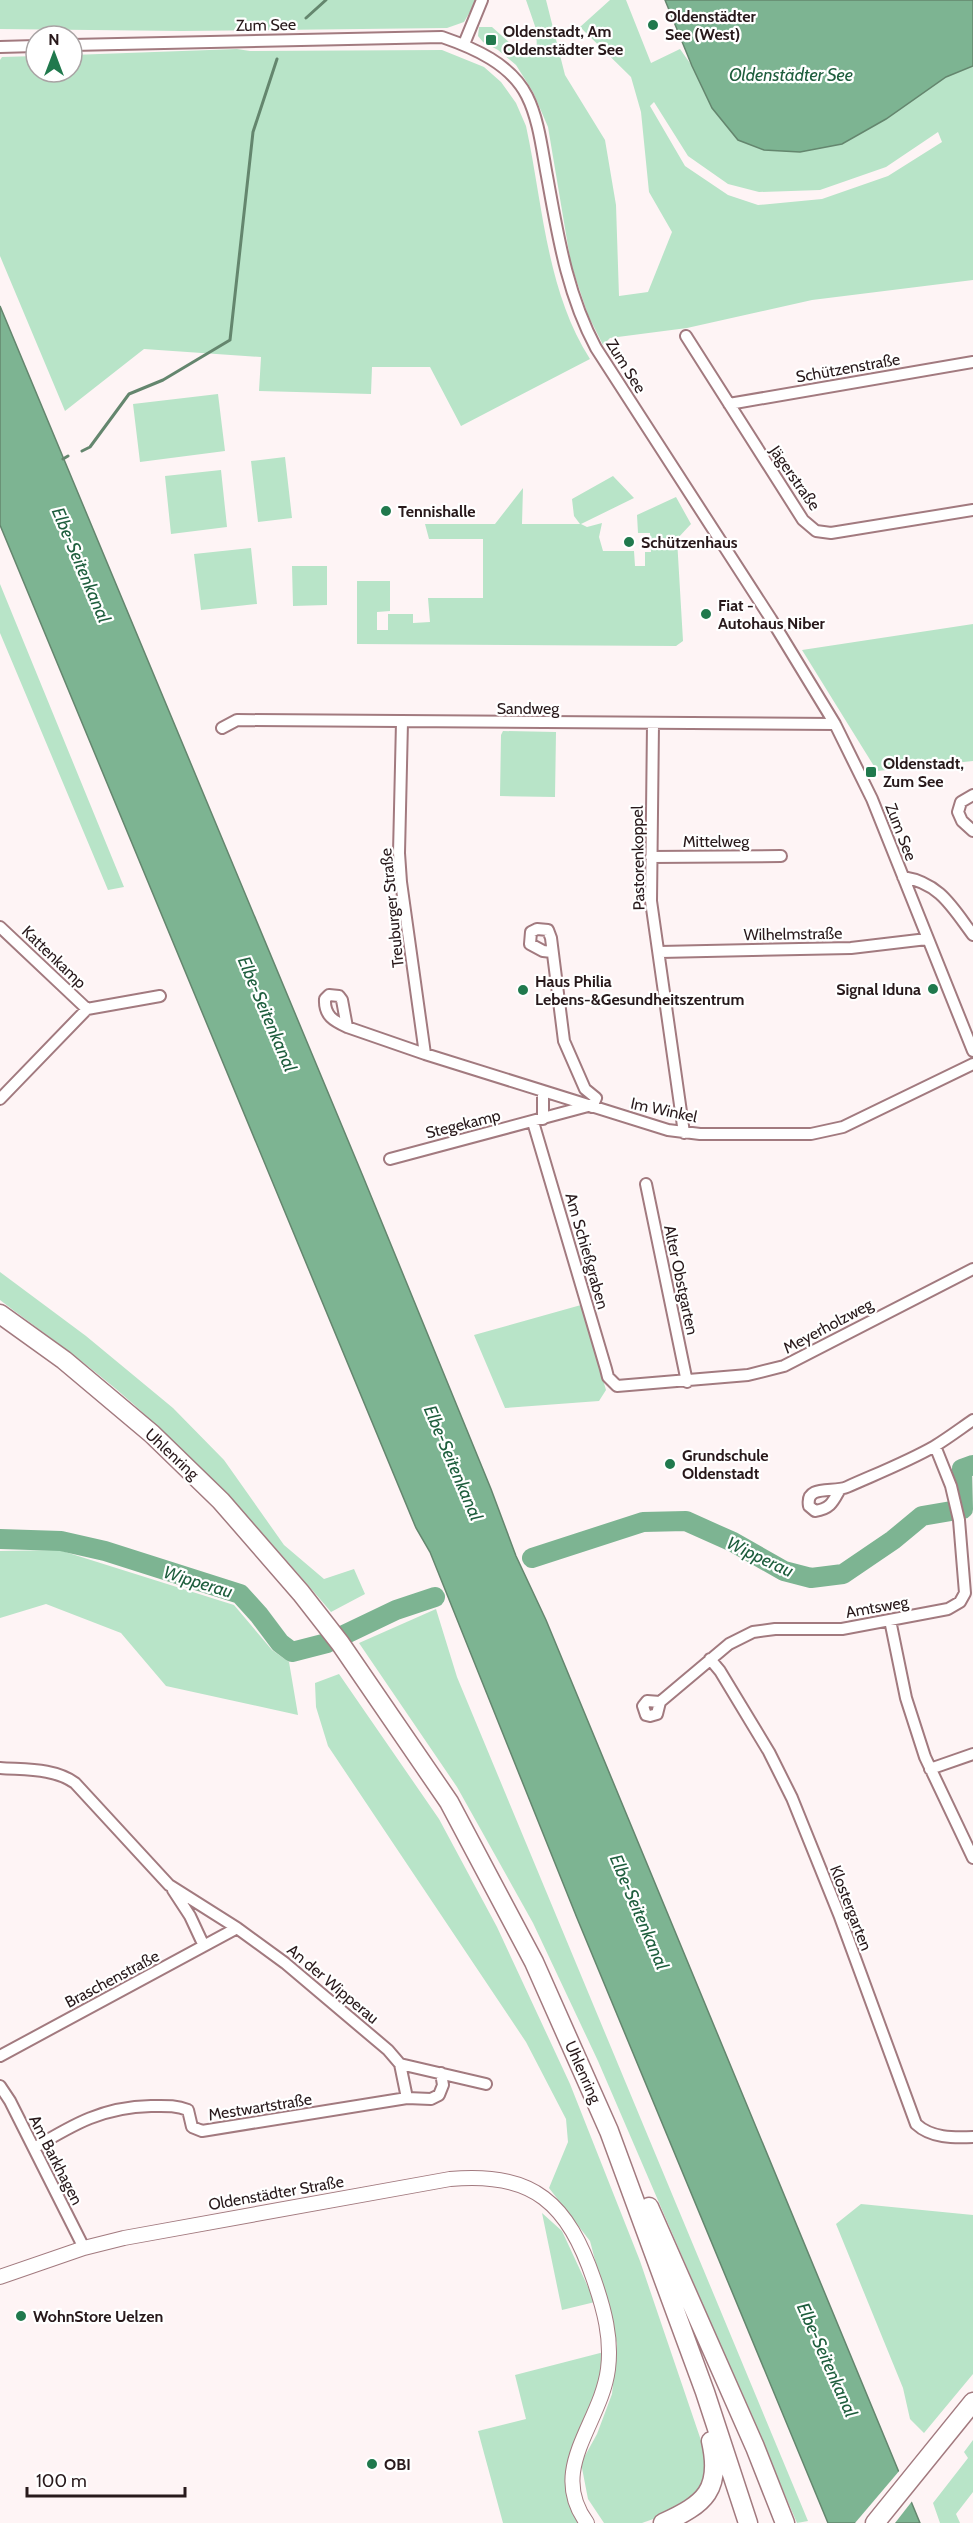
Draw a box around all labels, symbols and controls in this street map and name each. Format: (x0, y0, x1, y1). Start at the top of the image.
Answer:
place label: Oldenstädter See (West) (665, 7, 757, 44)
street label: Zum See (236, 15, 296, 35)
marker: Oldenstädter See (West) (646, 18, 660, 32)
place label: Oldenstadt, Am Oldenstädter See (503, 22, 623, 59)
north arrow (24, 24, 84, 84)
text: N (48, 30, 60, 49)
marker: Oldenstadt, Am Oldenstädter See (484, 33, 498, 47)
water label: Oldenstädter See (729, 64, 853, 86)
street label: Zum See (602, 336, 650, 396)
street label: Schützenstraße (794, 349, 902, 387)
street label: Jägerstraße (765, 441, 824, 514)
place label: Tennishalle (398, 502, 476, 521)
water label: Elbe-Seitenkanal (47, 504, 116, 627)
marker: Tennishalle (379, 504, 393, 518)
place label: Schützenhaus (641, 533, 738, 552)
marker: Schützenhaus (622, 535, 636, 549)
place label: Fiat - Autohaus Niber (718, 596, 826, 633)
marker: Fiat - Autohaus Niber (699, 607, 713, 621)
street label: Sandweg (497, 699, 560, 718)
place label: Oldenstadt, Zum See (883, 754, 964, 791)
marker: Oldenstadt, Zum See (864, 765, 878, 779)
street label: Zum See (881, 801, 921, 863)
street label: Pastorenkoppel (628, 805, 648, 911)
street label: Mittelweg (683, 832, 750, 851)
street label: Treuburger Straße (376, 847, 408, 969)
street label: Kattenkamp (18, 922, 90, 992)
street label: Wilhelmstraße (743, 924, 843, 944)
water label: Elbe-Seitenkanal (233, 953, 302, 1076)
place label: Haus Philia Lebens-&Gesundheitszentrum (535, 972, 744, 1009)
place label: Signal Iduna (836, 980, 921, 999)
marker: Signal Iduna (926, 982, 940, 996)
marker: Haus Philia Lebens-&Gesundheitszentrum (516, 983, 530, 997)
street label: Im Winkel (629, 1094, 699, 1126)
street label: Stegekamp (424, 1106, 502, 1142)
street label: Am Schießgraben (561, 1191, 613, 1311)
street label: Alter Obstgarten (660, 1223, 702, 1337)
street label: Meyerholzweg (780, 1294, 877, 1358)
water label: Elbe-Seitenkanal (419, 1402, 488, 1525)
street label: Uhlenring (141, 1424, 203, 1484)
place label: Grundschule Oldenstadt (682, 1446, 769, 1483)
marker: Grundschule Oldenstadt (663, 1457, 677, 1471)
water label: Wipperau (723, 1532, 797, 1582)
water label: Wipperau (161, 1561, 235, 1603)
street label: Amtsweg (844, 1592, 911, 1622)
water label: Elbe-Seitenkanal (605, 1851, 674, 1974)
street label: Klostergarten (826, 1863, 876, 1953)
street label: An der Wipperau (283, 1940, 383, 2028)
street label: Braschenstraße (62, 1946, 162, 2012)
street label: Uhlenring (561, 2038, 606, 2107)
street label: Mestwartstraße (207, 2089, 313, 2125)
street label: Am Barkhagen (25, 2112, 87, 2208)
street label: Oldenstädter Straße (207, 2172, 345, 2214)
water label: Elbe-Seitenkanal (792, 2299, 862, 2421)
place label: WohnStore Uelzen (33, 2307, 163, 2326)
marker: WohnStore Uelzen (14, 2309, 28, 2323)
place label: OBI (384, 2455, 411, 2474)
marker: OBI (365, 2457, 379, 2471)
scale bar (27, 2460, 184, 2498)
text: 100 m (36, 2470, 87, 2492)

